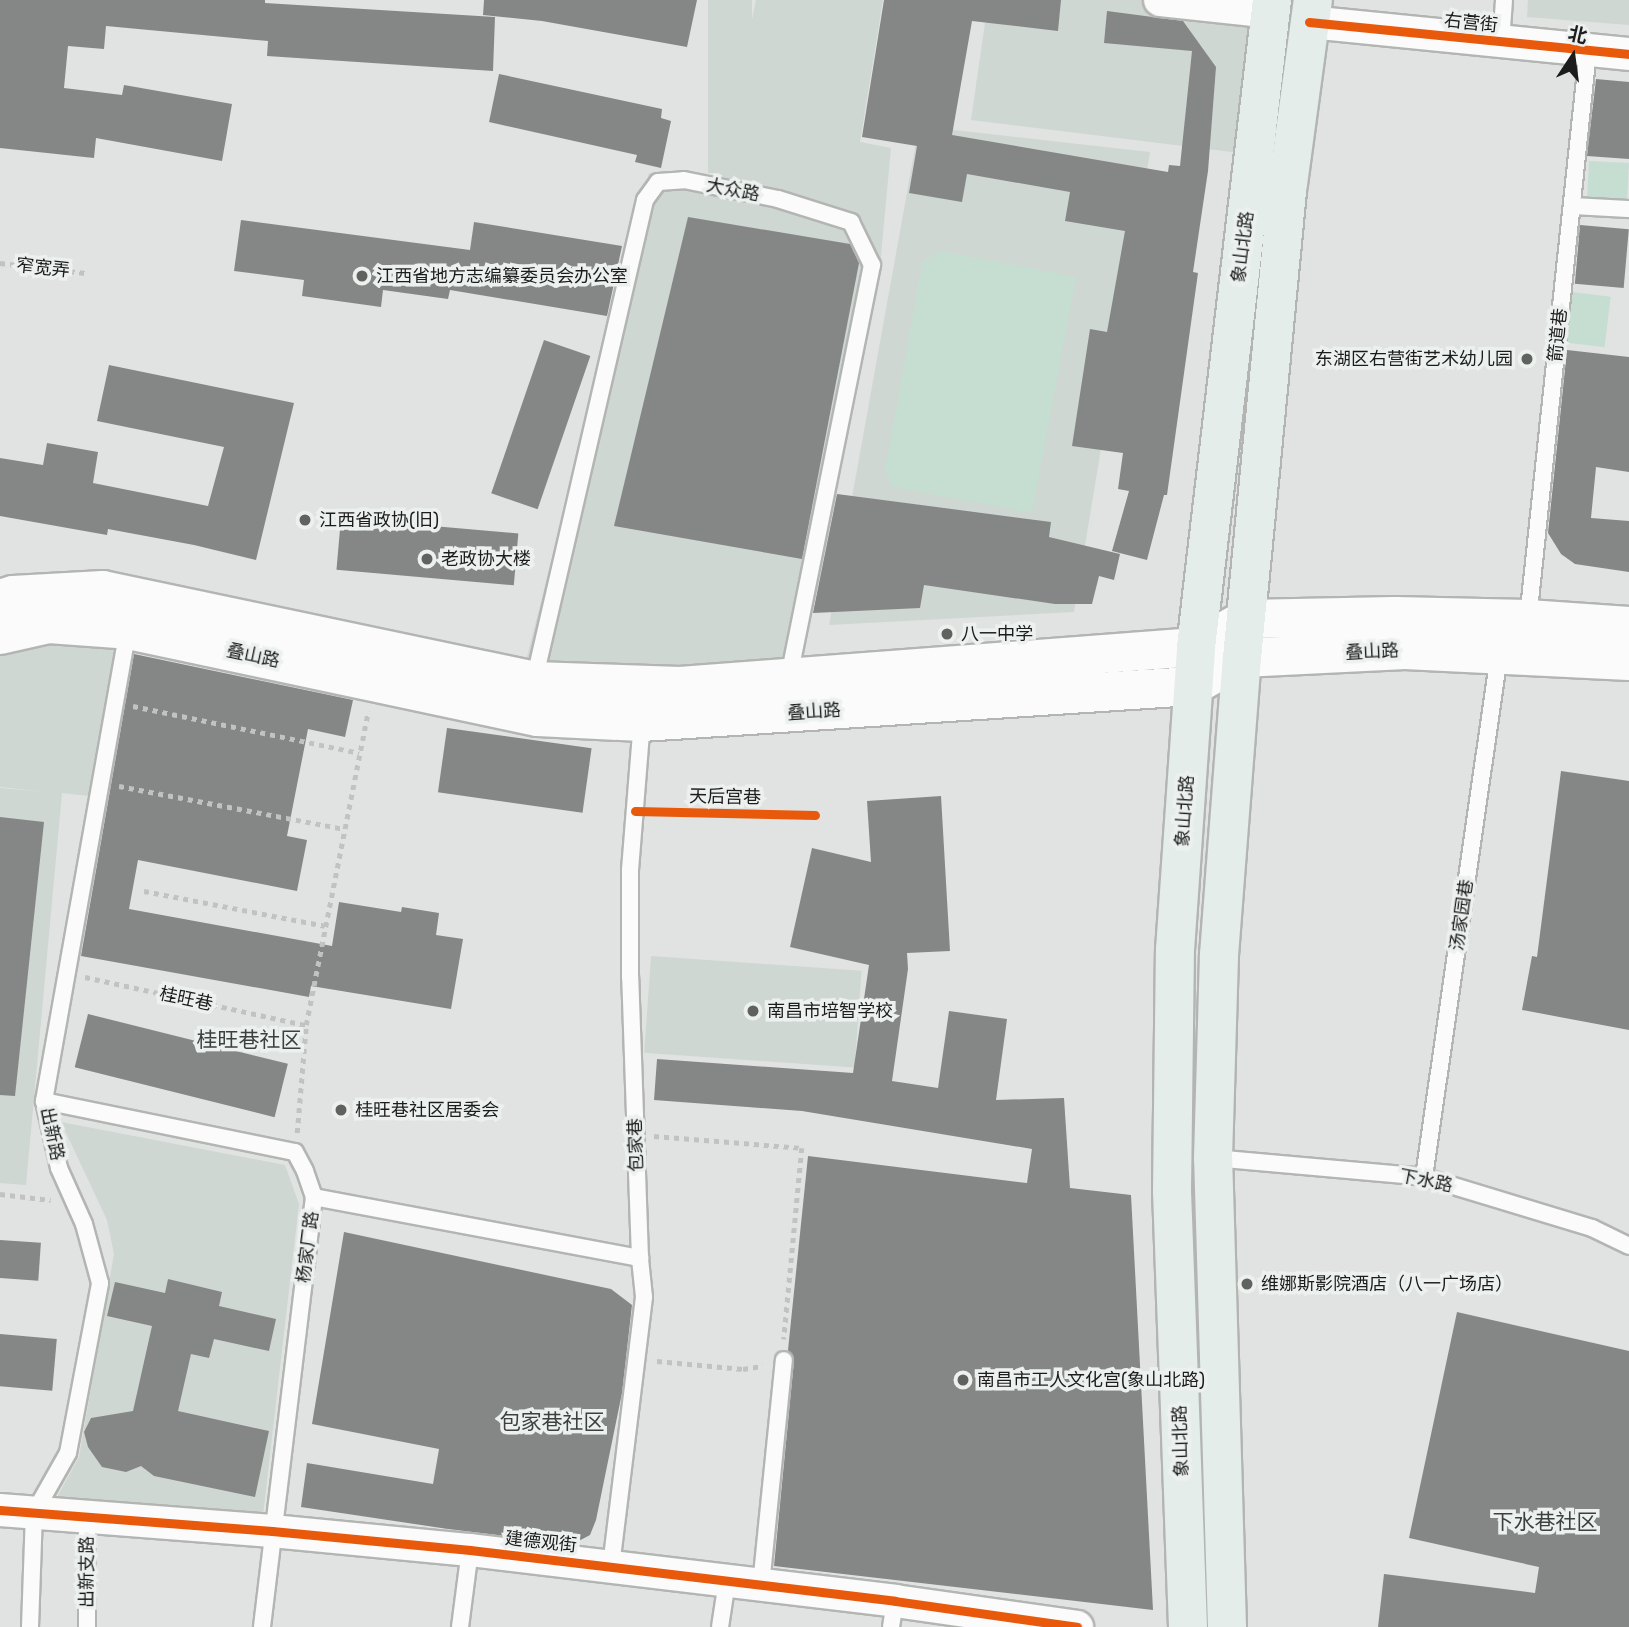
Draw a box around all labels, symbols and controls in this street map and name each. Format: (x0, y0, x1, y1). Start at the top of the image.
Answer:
street label: 右营街 (1443, 9, 1499, 37)
north arrow (1538, 21, 1608, 91)
text: 北 (1566, 22, 1590, 48)
street label: 大众路 (704, 174, 762, 206)
street label: 象山北路 (1228, 210, 1258, 284)
street label: 窄宽弄 (15, 254, 71, 282)
place label: 江西省地方志编纂委员会办公室 (376, 265, 628, 287)
marker: 江西省地方志编纂委员会办公室 (354, 268, 370, 284)
street label: 箭道巷 (1544, 307, 1572, 363)
place label: 东湖区右营街艺术幼儿园 (1315, 348, 1513, 370)
marker: 东湖区右营街艺术幼儿园 (1519, 351, 1535, 367)
place label: 江西省政协(旧) (319, 509, 439, 531)
marker: 江西省政协(旧) (297, 512, 313, 528)
place label: 老政协大楼 (441, 548, 531, 570)
marker: 老政协大楼 (419, 551, 435, 567)
place label: 八一中学 (961, 623, 1033, 645)
marker: 八一中学 (939, 626, 955, 642)
street label: 叠山路 (224, 640, 282, 672)
street label: 叠山路 (1344, 640, 1400, 664)
street label: 叠山路 (786, 699, 842, 725)
street label: 象山北路 (1172, 774, 1198, 848)
street label: 天后宫巷 (689, 786, 761, 808)
street label: 汤家园巷 (1446, 878, 1478, 952)
street label: 桂旺巷 (157, 983, 215, 1015)
place label: 南昌市培智学校 (767, 1000, 893, 1022)
marker: 南昌市培智学校 (745, 1003, 761, 1019)
district label: 桂旺巷社区 (197, 1027, 301, 1053)
place label: 桂旺巷社区居委会 (355, 1099, 499, 1121)
marker: 桂旺巷社区居委会 (333, 1102, 349, 1118)
street label: 出新路 (36, 1105, 68, 1163)
street label: 包家巷 (624, 1118, 648, 1172)
street label: 下水路 (1397, 1165, 1455, 1197)
street label: 杨家厂路 (293, 1210, 323, 1284)
place label: 维娜斯影院酒店（八一广场店） (1261, 1273, 1513, 1295)
marker: 维娜斯影院酒店（八一广场店） (1239, 1276, 1255, 1292)
place label: 南昌市工人文化宫(象山北路) (977, 1369, 1205, 1391)
marker: 南昌市工人文化宫(象山北路) (955, 1372, 971, 1388)
street label: 象山北路 (1169, 1405, 1193, 1477)
district label: 包家巷社区 (500, 1409, 604, 1435)
district label: 下水巷社区 (1493, 1509, 1597, 1535)
street label: 建德观街 (504, 1527, 578, 1557)
street label: 出新支路 (76, 1536, 98, 1608)

